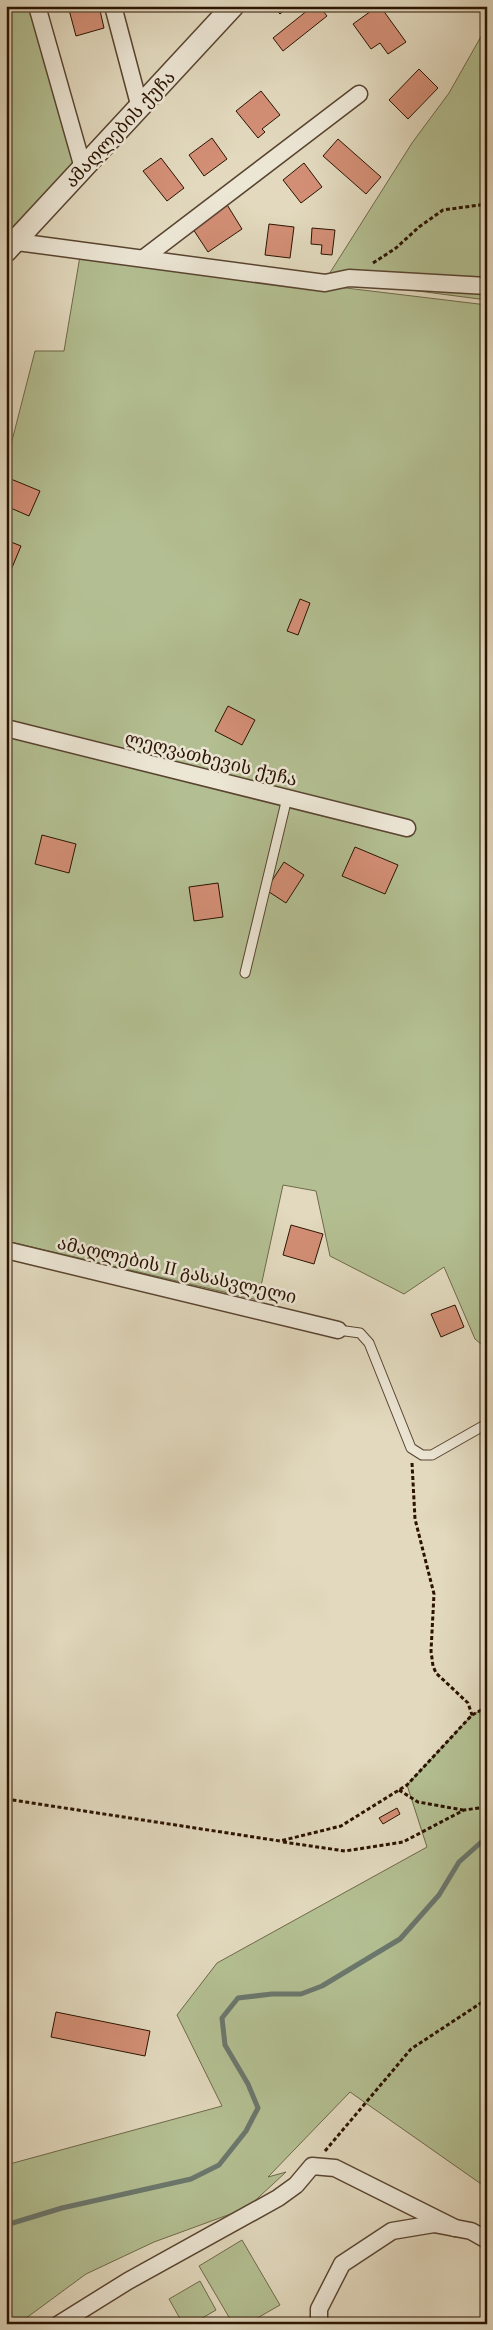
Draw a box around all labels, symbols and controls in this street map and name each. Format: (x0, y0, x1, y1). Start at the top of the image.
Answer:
street label: ამაღლების ქუჩა (60, 65, 181, 193)
street label: ლეღვათხევის ქუჩა (122, 726, 300, 793)
street label: ამაღლების II გასასვლელი (55, 1231, 299, 1310)

